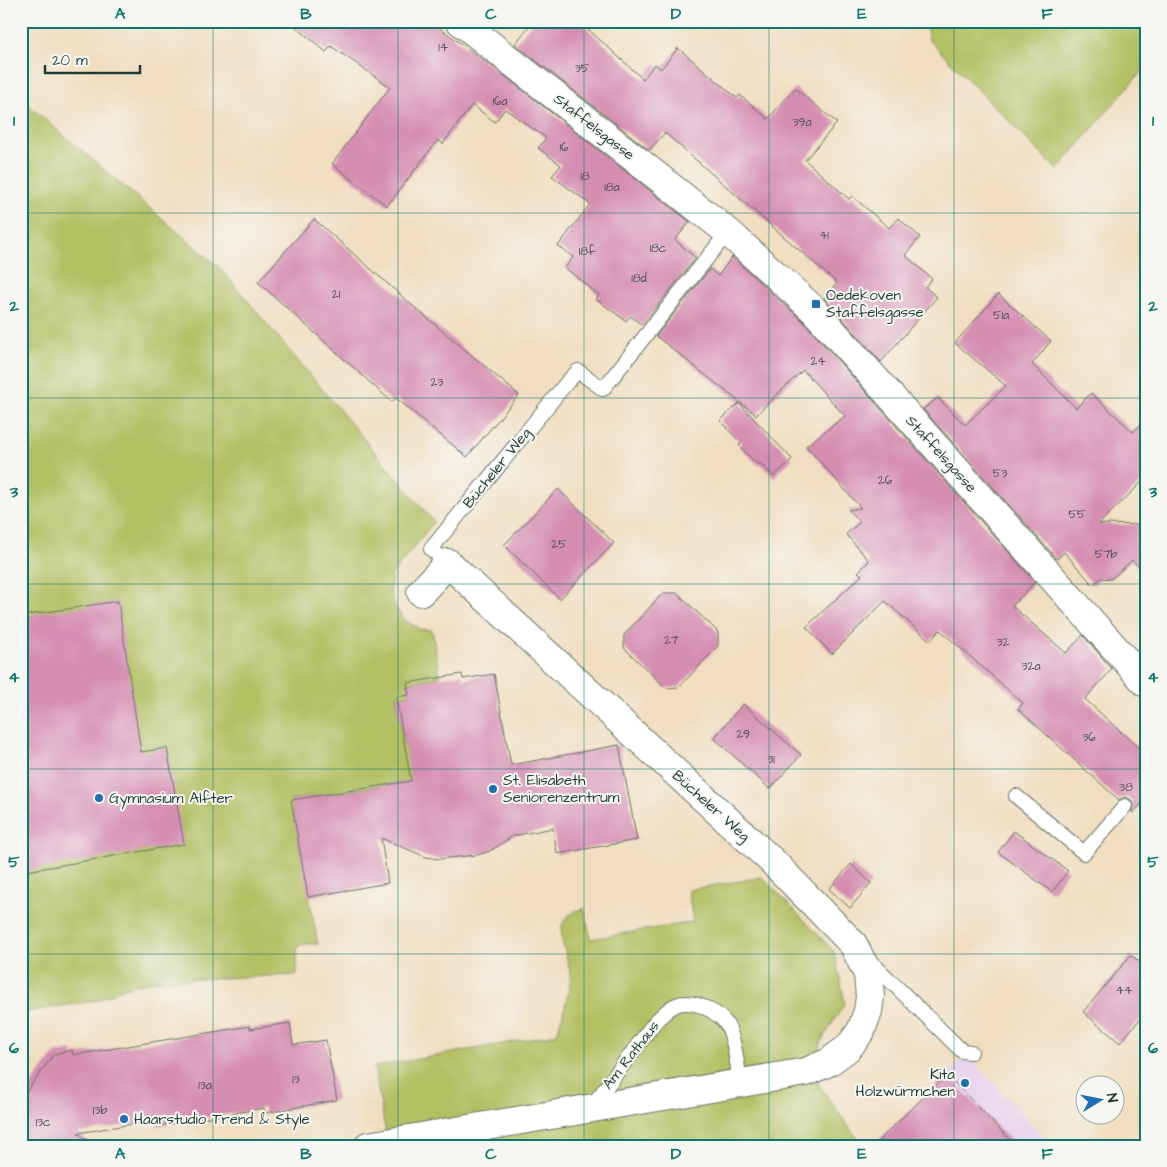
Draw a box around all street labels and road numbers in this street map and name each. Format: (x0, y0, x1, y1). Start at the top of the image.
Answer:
street label: Staffelsgasse (548, 89, 639, 166)
street label: Staffelsgasse (900, 411, 981, 498)
street label: Bücheler Weg (458, 423, 537, 513)
street label: Bücheler Weg (667, 765, 755, 848)
street label: Am Rathaus (598, 1016, 665, 1094)

